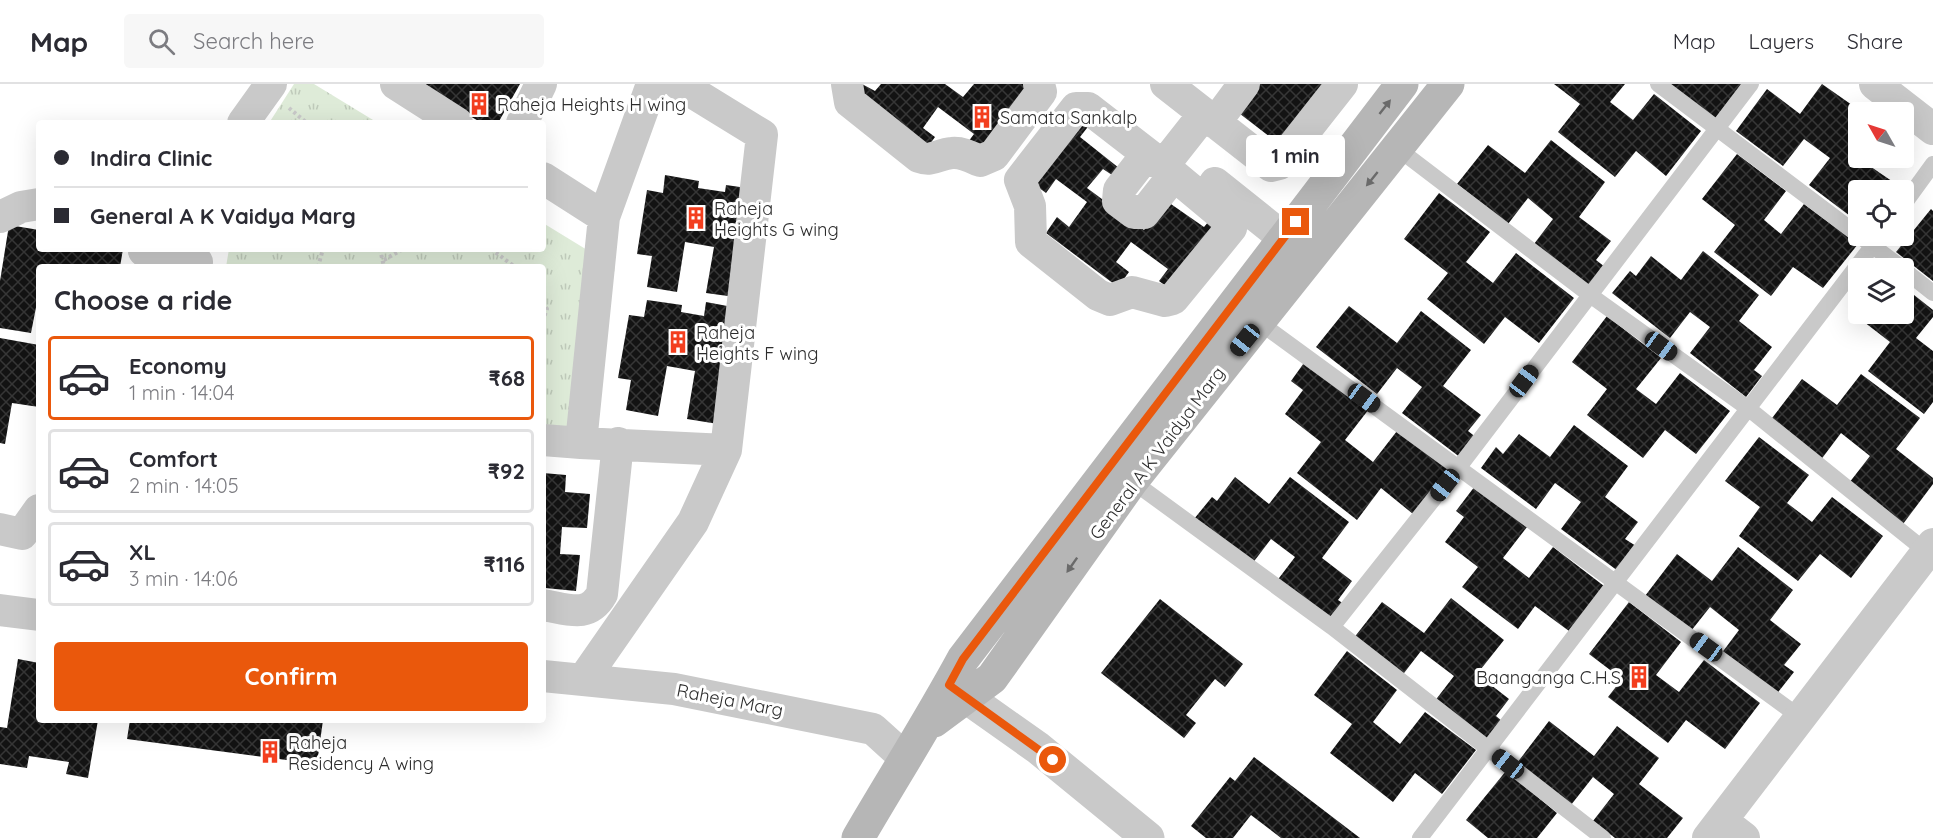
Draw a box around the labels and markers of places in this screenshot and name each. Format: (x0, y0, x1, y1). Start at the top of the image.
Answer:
building icon: Raheja Heights H wing (466, 91, 492, 117)
place label: Raheja Heights H wing (497, 93, 686, 116)
building icon: Samata Sankalp (969, 104, 995, 130)
place label: Samata Sankalp (1000, 106, 1137, 129)
place label: Raheja Heights G wing (714, 197, 839, 241)
building icon: Raheja Heights G wing (683, 205, 709, 231)
place label: Raheja Heights F wing (696, 321, 818, 365)
building icon: Raheja Heights F wing (665, 329, 691, 355)
building icon: Baanganga C.H.S (1626, 664, 1652, 690)
place label: Baanganga C.H.S (1476, 666, 1621, 689)
place label: Raheja Residency A wing (288, 731, 434, 775)
building icon: Raheja Residency A wing (257, 739, 283, 765)

